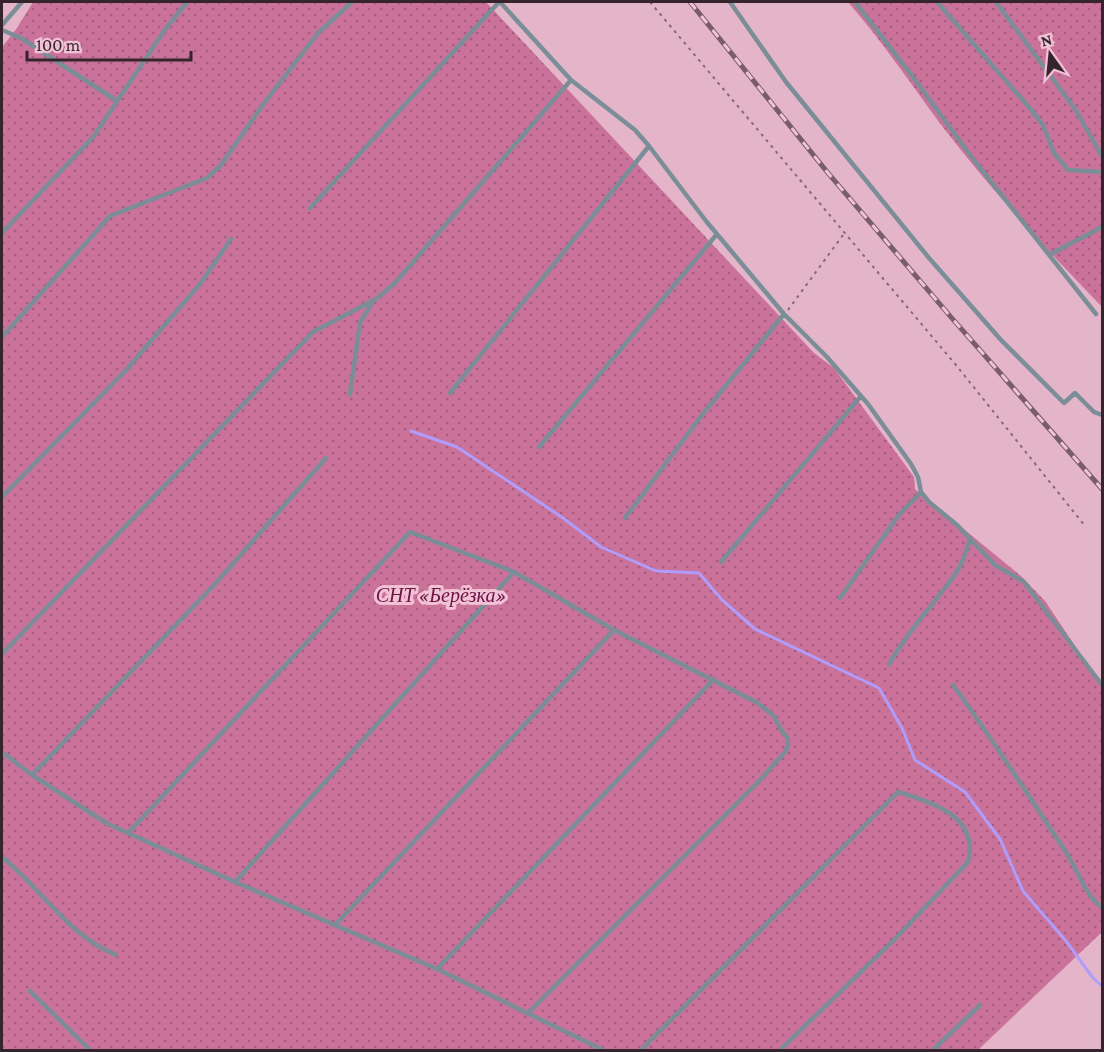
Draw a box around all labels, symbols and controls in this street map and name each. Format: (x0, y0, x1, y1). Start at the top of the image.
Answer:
scale bar (27, 24, 190, 62)
north arrow (1020, 24, 1080, 84)
text: N (1039, 30, 1054, 50)
text: 100 m (36, 35, 81, 55)
park label: СНТ «Берёзка» (376, 584, 506, 607)

